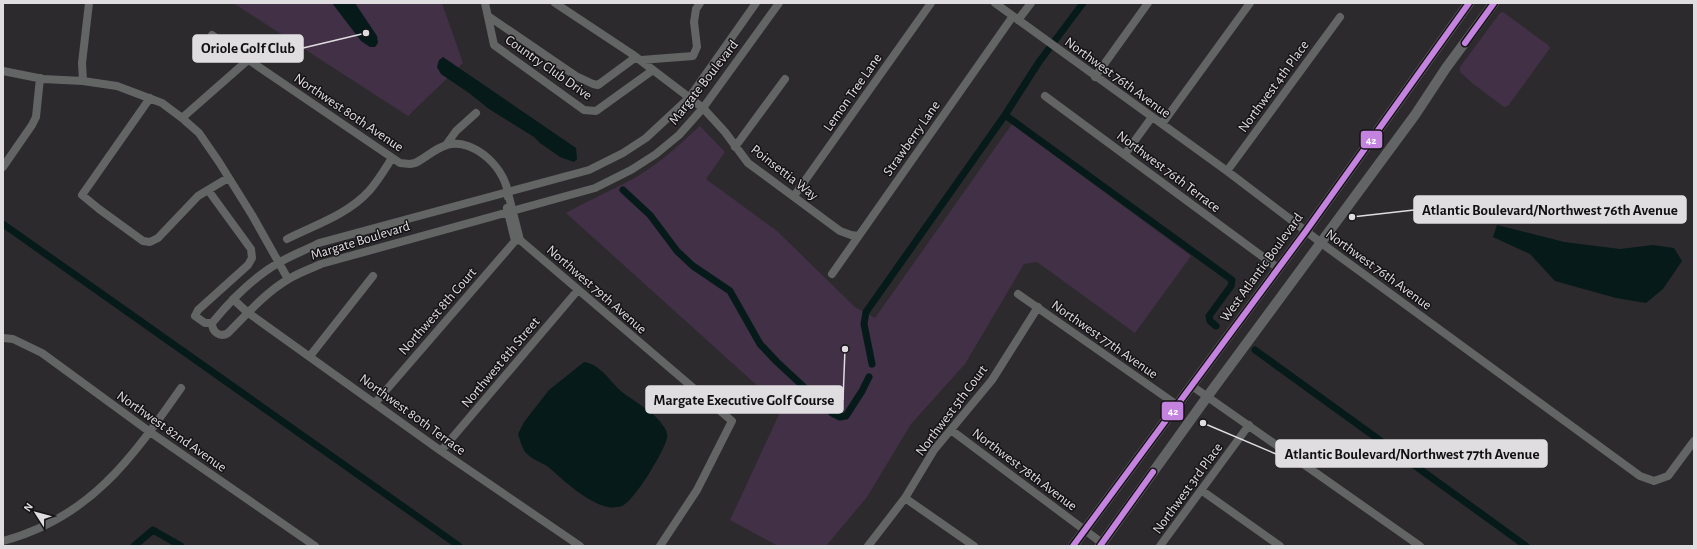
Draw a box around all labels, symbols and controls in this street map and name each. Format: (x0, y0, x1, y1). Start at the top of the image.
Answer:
street label: Country Club Drive (503, 33, 594, 103)
callout: Oriole Golf Club (193, 35, 303, 62)
street label: Northwest 76th Avenue (1062, 35, 1173, 121)
street label: Margate Boulevard (667, 38, 741, 128)
street label: Northwest 4th Place (1236, 38, 1312, 135)
text: Oriole Golf Club (201, 41, 295, 56)
street label: Lemon Tree Lane (821, 51, 885, 134)
street label: Northwest 80th Avenue (291, 71, 406, 155)
street label: Strawberry Lane (881, 98, 943, 179)
street label: Northwest 76th Terrace (1114, 128, 1223, 215)
line badge: 42 (1360, 130, 1383, 149)
text: 42 (1366, 135, 1376, 146)
street label: Poinsettia Way (748, 142, 821, 203)
callout: Atlantic Boulevard/Northwest 76th Avenue (1414, 196, 1686, 223)
text: Atlantic Boulevard/Northwest 76th Avenue (1422, 203, 1678, 218)
street label: West Atlantic Boulevard (1218, 211, 1306, 324)
street label: Margate Boulevard (309, 219, 412, 263)
street label: Northwest 76th Avenue (1323, 227, 1434, 313)
street label: Northwest 79th Avenue (544, 243, 649, 337)
street label: Northwest 8th Court (396, 265, 480, 358)
street label: Northwest 77th Avenue (1049, 298, 1160, 382)
street label: Northwest 8th Street (459, 314, 543, 411)
street label: Northwest 5th Court (913, 362, 991, 459)
street label: Northwest 80th Terrace (357, 372, 468, 458)
callout: Margate Executive Golf Course (646, 386, 843, 413)
street label: Northwest 82nd Avenue (114, 389, 229, 475)
text: Margate Executive Golf Course (654, 393, 834, 408)
line badge: 42 (1161, 401, 1184, 421)
text: 42 (1168, 406, 1178, 417)
street label: Northwest 78th Avenue (969, 426, 1079, 514)
callout: Atlantic Boulevard/Northwest 77th Avenue (1276, 440, 1547, 467)
street label: Northwest 3rd Place (1150, 441, 1225, 537)
text: Atlantic Boulevard/Northwest 77th Avenue (1284, 447, 1540, 462)
north arrow (16, 493, 56, 533)
text: N (22, 501, 35, 514)

